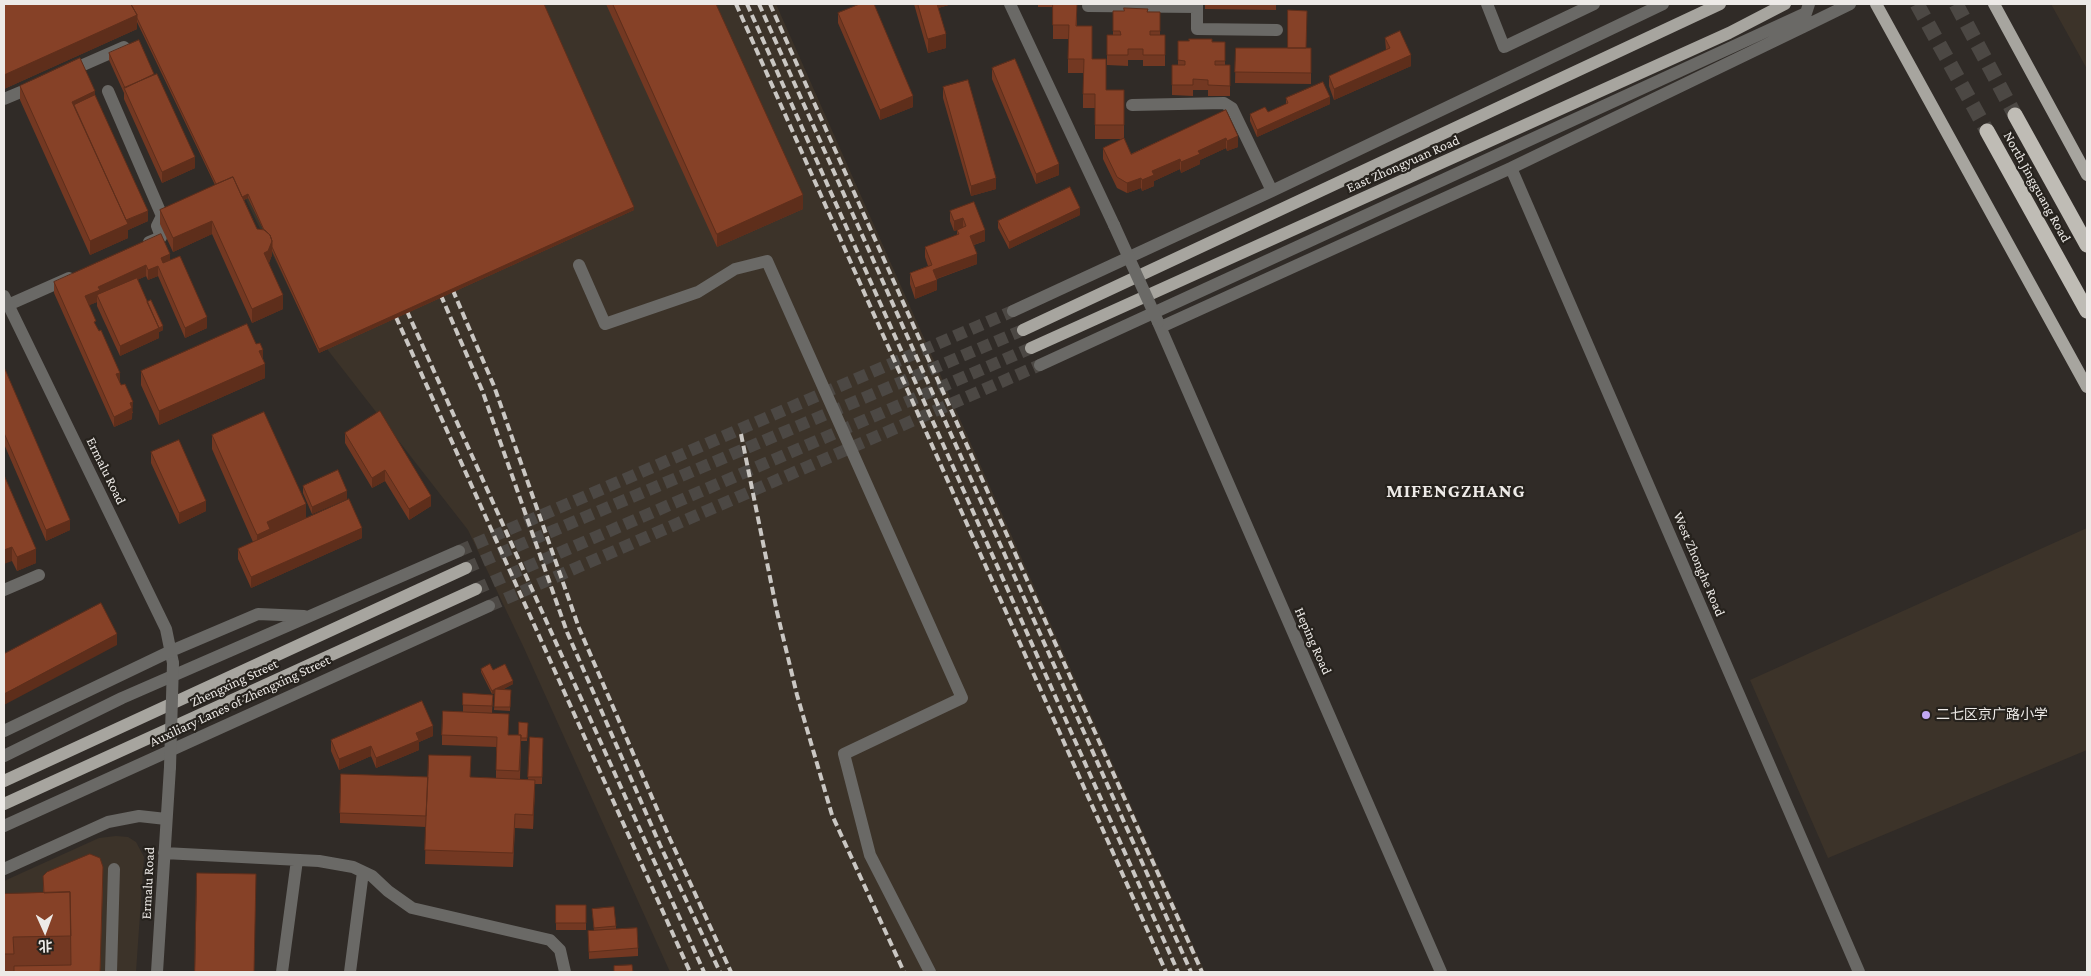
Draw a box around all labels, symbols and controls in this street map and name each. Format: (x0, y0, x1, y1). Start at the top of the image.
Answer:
street label: North Jingguang Road (2000, 129, 2074, 245)
street label: East Zhongyuan Road (1344, 132, 1462, 196)
street label: Ermalu Road (83, 435, 129, 507)
district label: MIFENGZHANG (1385, 480, 1527, 502)
street label: West Zhonghe Road (1669, 509, 1729, 619)
street label: Heping Road (1291, 605, 1335, 677)
street label: Auxiliary Lanes of Zhengxing Street (147, 652, 333, 750)
street label: Zhengxing Street (187, 655, 281, 711)
place label: 二七区京广路小学 (1936, 707, 2048, 723)
marker: 二七区京广路小学 (1920, 709, 1932, 721)
street label: Ermalu Road (138, 846, 158, 920)
north arrow (20, 906, 70, 956)
text: 北 (38, 938, 53, 954)

